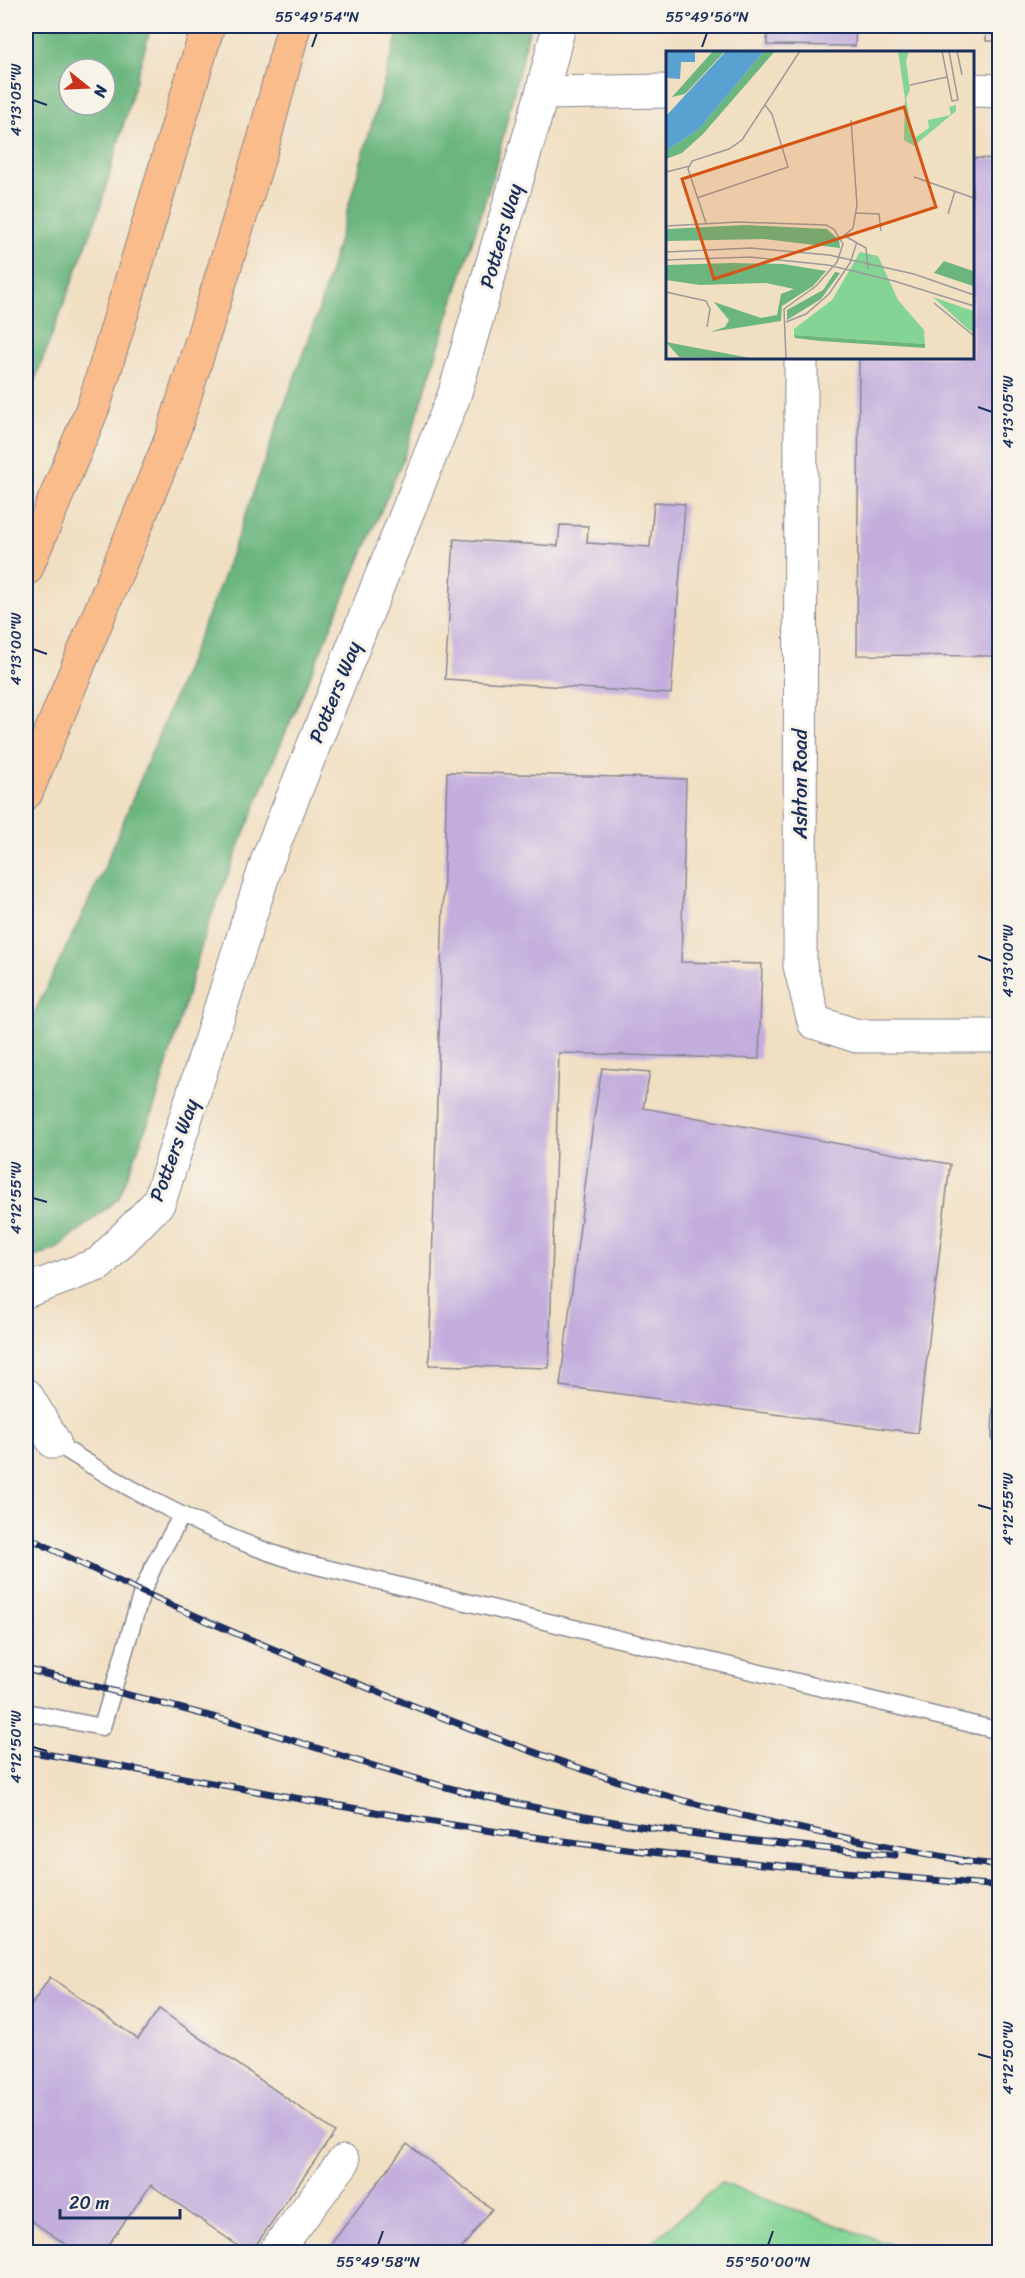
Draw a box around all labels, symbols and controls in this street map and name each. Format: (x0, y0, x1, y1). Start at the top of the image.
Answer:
text: 55°49'54"N (275, 4, 360, 30)
text: 55°49'56"N (665, 4, 749, 30)
inset map (666, 51, 974, 358)
north arrow (57, 57, 117, 117)
text: 4°13'05"W (3, 63, 29, 136)
text: N (85, 81, 117, 102)
street label: Potters Way (469, 179, 533, 292)
text: 4°13'05"W (995, 375, 1021, 448)
text: 4°13'00"W (3, 612, 29, 685)
street label: Potters Way (299, 635, 372, 748)
street label: Ashton Road (783, 728, 818, 840)
text: 4°13'00"W (995, 924, 1021, 997)
street label: Potters Way (139, 1093, 209, 1206)
text: 4°12'55"W (3, 1161, 29, 1234)
text: 4°12'55"W (995, 1472, 1021, 1545)
text: 4°12'50"W (3, 1710, 29, 1783)
text: 4°12'50"W (995, 2021, 1021, 2094)
scale bar (60, 2182, 180, 2220)
text: 20 m (69, 2187, 109, 2219)
text: 55°49'58"N (336, 2249, 420, 2275)
text: 55°50'00"N (726, 2249, 811, 2275)

